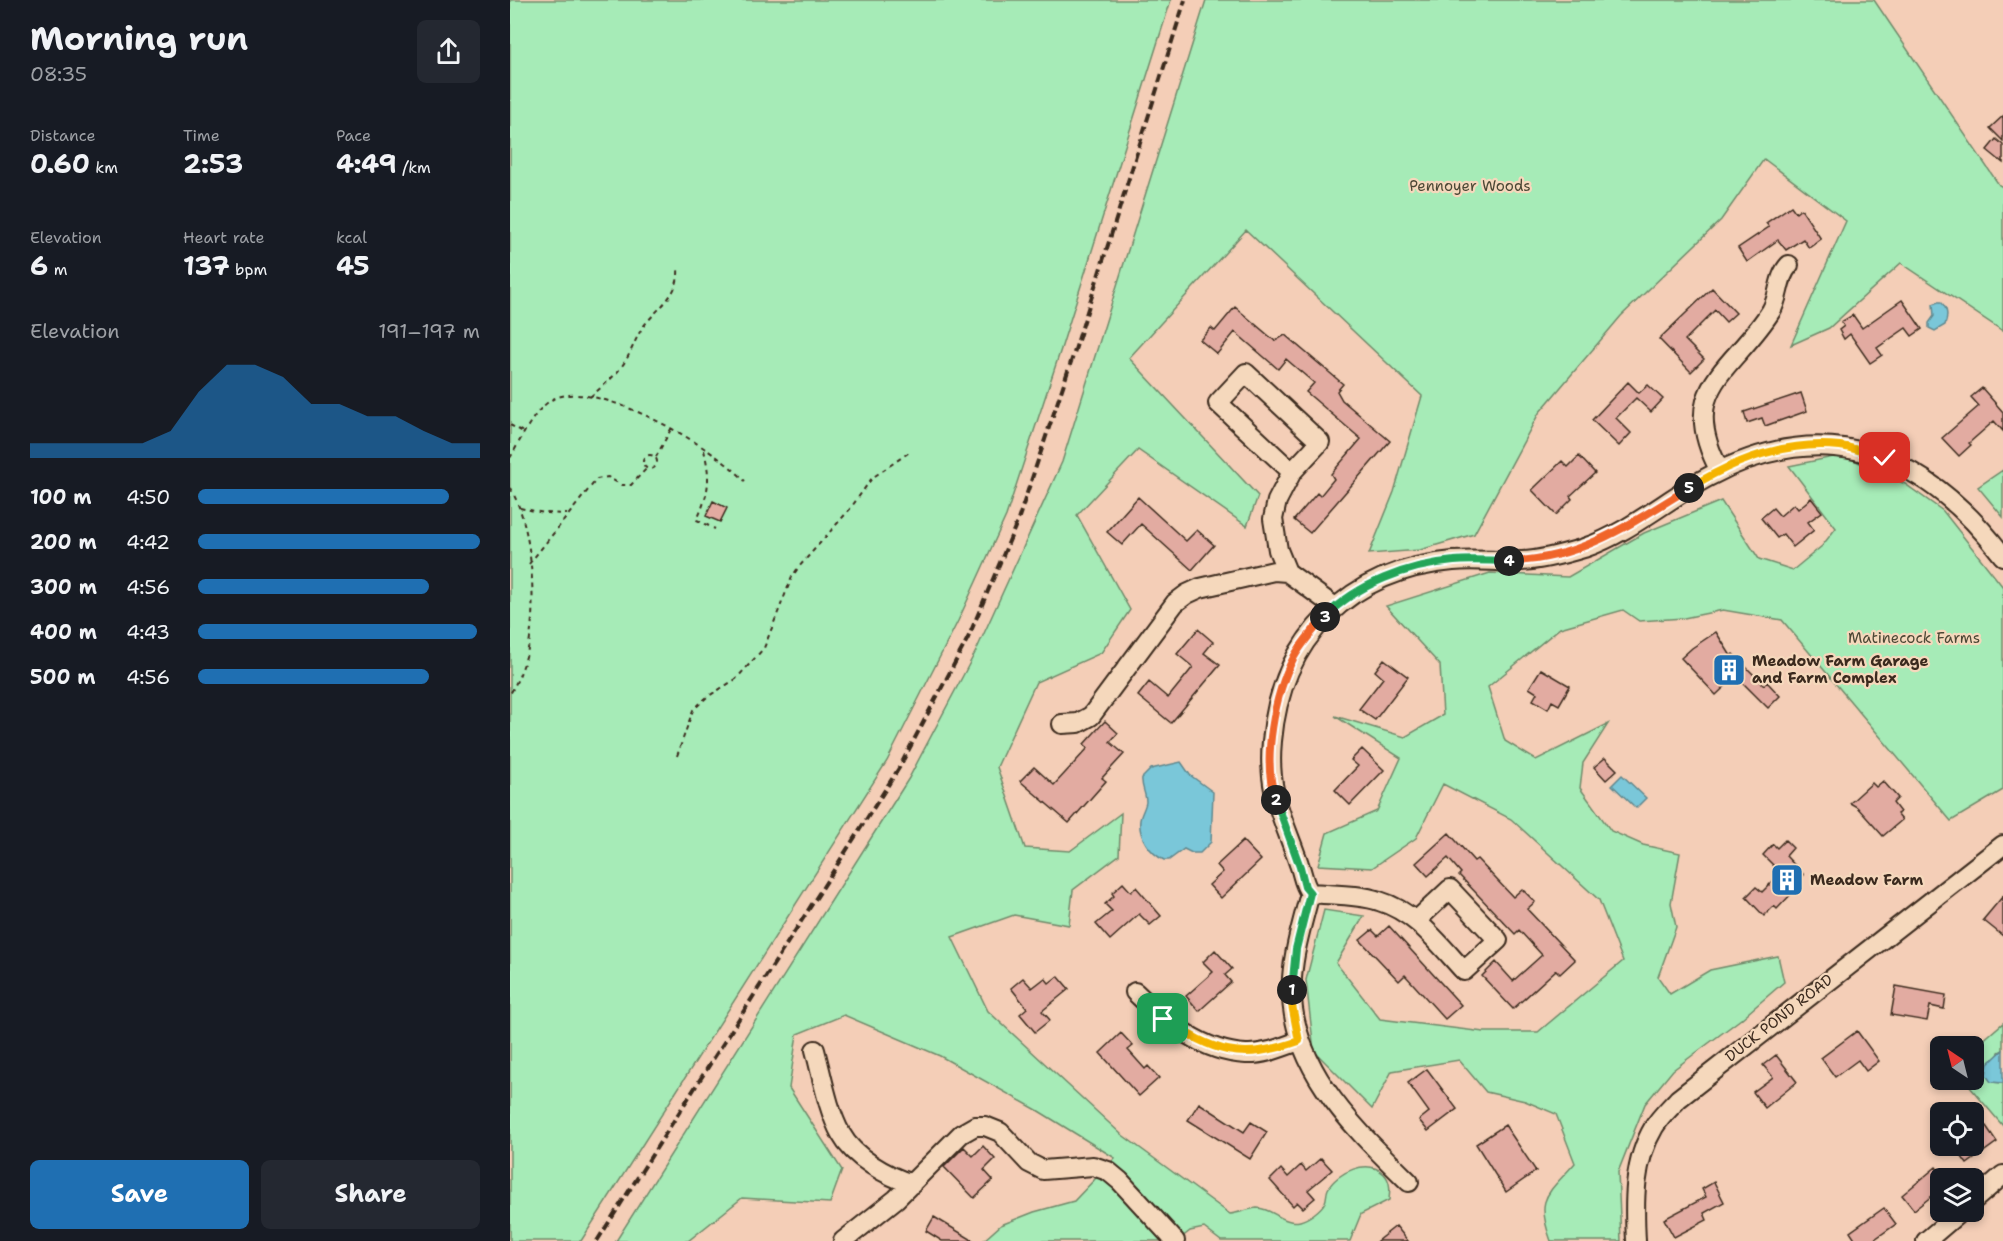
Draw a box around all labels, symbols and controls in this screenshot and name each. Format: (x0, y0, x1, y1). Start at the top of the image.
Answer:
text: Morning run (30, 16, 248, 61)
button: share (417, 20, 480, 83)
text: 08:35 (30, 61, 87, 87)
text: Distance (30, 125, 96, 146)
text: Time (183, 125, 220, 146)
text: Pace (336, 125, 371, 146)
text: 0.60 (30, 146, 90, 181)
text: 2:53 (183, 146, 243, 181)
text: 4:49 (336, 146, 397, 181)
text: km (90, 157, 118, 178)
text: /km (397, 157, 431, 178)
park label: Pennoyer Woods (1409, 176, 1531, 196)
text: Elevation (30, 227, 102, 248)
text: Heart rate (183, 227, 265, 248)
text: kcal (336, 227, 367, 248)
text: 6 (30, 248, 48, 283)
text: 137 (183, 248, 230, 283)
text: 45 (336, 248, 370, 283)
text: m (48, 259, 67, 280)
text: bpm (230, 259, 267, 280)
text: Elevation (30, 318, 120, 344)
text: 191–197 m (378, 318, 480, 344)
pin (1859, 432, 1910, 483)
icon: check (1868, 441, 1901, 474)
pin: 5 (1674, 473, 1704, 503)
text: 5 (1684, 477, 1694, 498)
text: 100 m (30, 484, 92, 510)
text: 4:50 (126, 484, 170, 510)
text: 200 m (30, 529, 97, 555)
text: 4:42 (126, 529, 170, 555)
pin: 4 (1494, 546, 1524, 576)
text: 4 (1503, 550, 1515, 571)
text: 300 m (30, 574, 97, 600)
text: 4:56 (126, 574, 170, 600)
pin: 3 (1310, 602, 1340, 632)
text: 3 (1319, 606, 1331, 627)
text: 400 m (30, 619, 97, 645)
text: 4:43 (126, 619, 170, 645)
park label: Matinecock Farms (1848, 628, 1980, 648)
place label: Meadow Farm Garage and Farm Complex (1752, 651, 1929, 688)
building icon: Meadow Farm Garage and Farm Complex (1711, 652, 1747, 688)
text: 500 m (30, 664, 96, 690)
text: 4:56 (126, 664, 170, 690)
pin: 2 (1261, 785, 1291, 815)
text: 2 (1270, 789, 1282, 810)
building icon: Meadow Farm (1769, 862, 1805, 898)
place label: Meadow Farm (1810, 870, 1923, 890)
street label: DUCK POND ROAD (1721, 970, 1837, 1066)
pin: 1 (1277, 975, 1307, 1005)
text: 1 (1288, 979, 1296, 1000)
pin (1137, 993, 1188, 1044)
icon: arrive (1146, 1002, 1179, 1035)
north arrow (1930, 1036, 1984, 1090)
map controls (1930, 1036, 1984, 1222)
button: locate (1930, 1102, 1984, 1156)
button: Save (30, 1160, 249, 1229)
button: Share (261, 1160, 480, 1229)
button: layers (1930, 1168, 1984, 1222)

